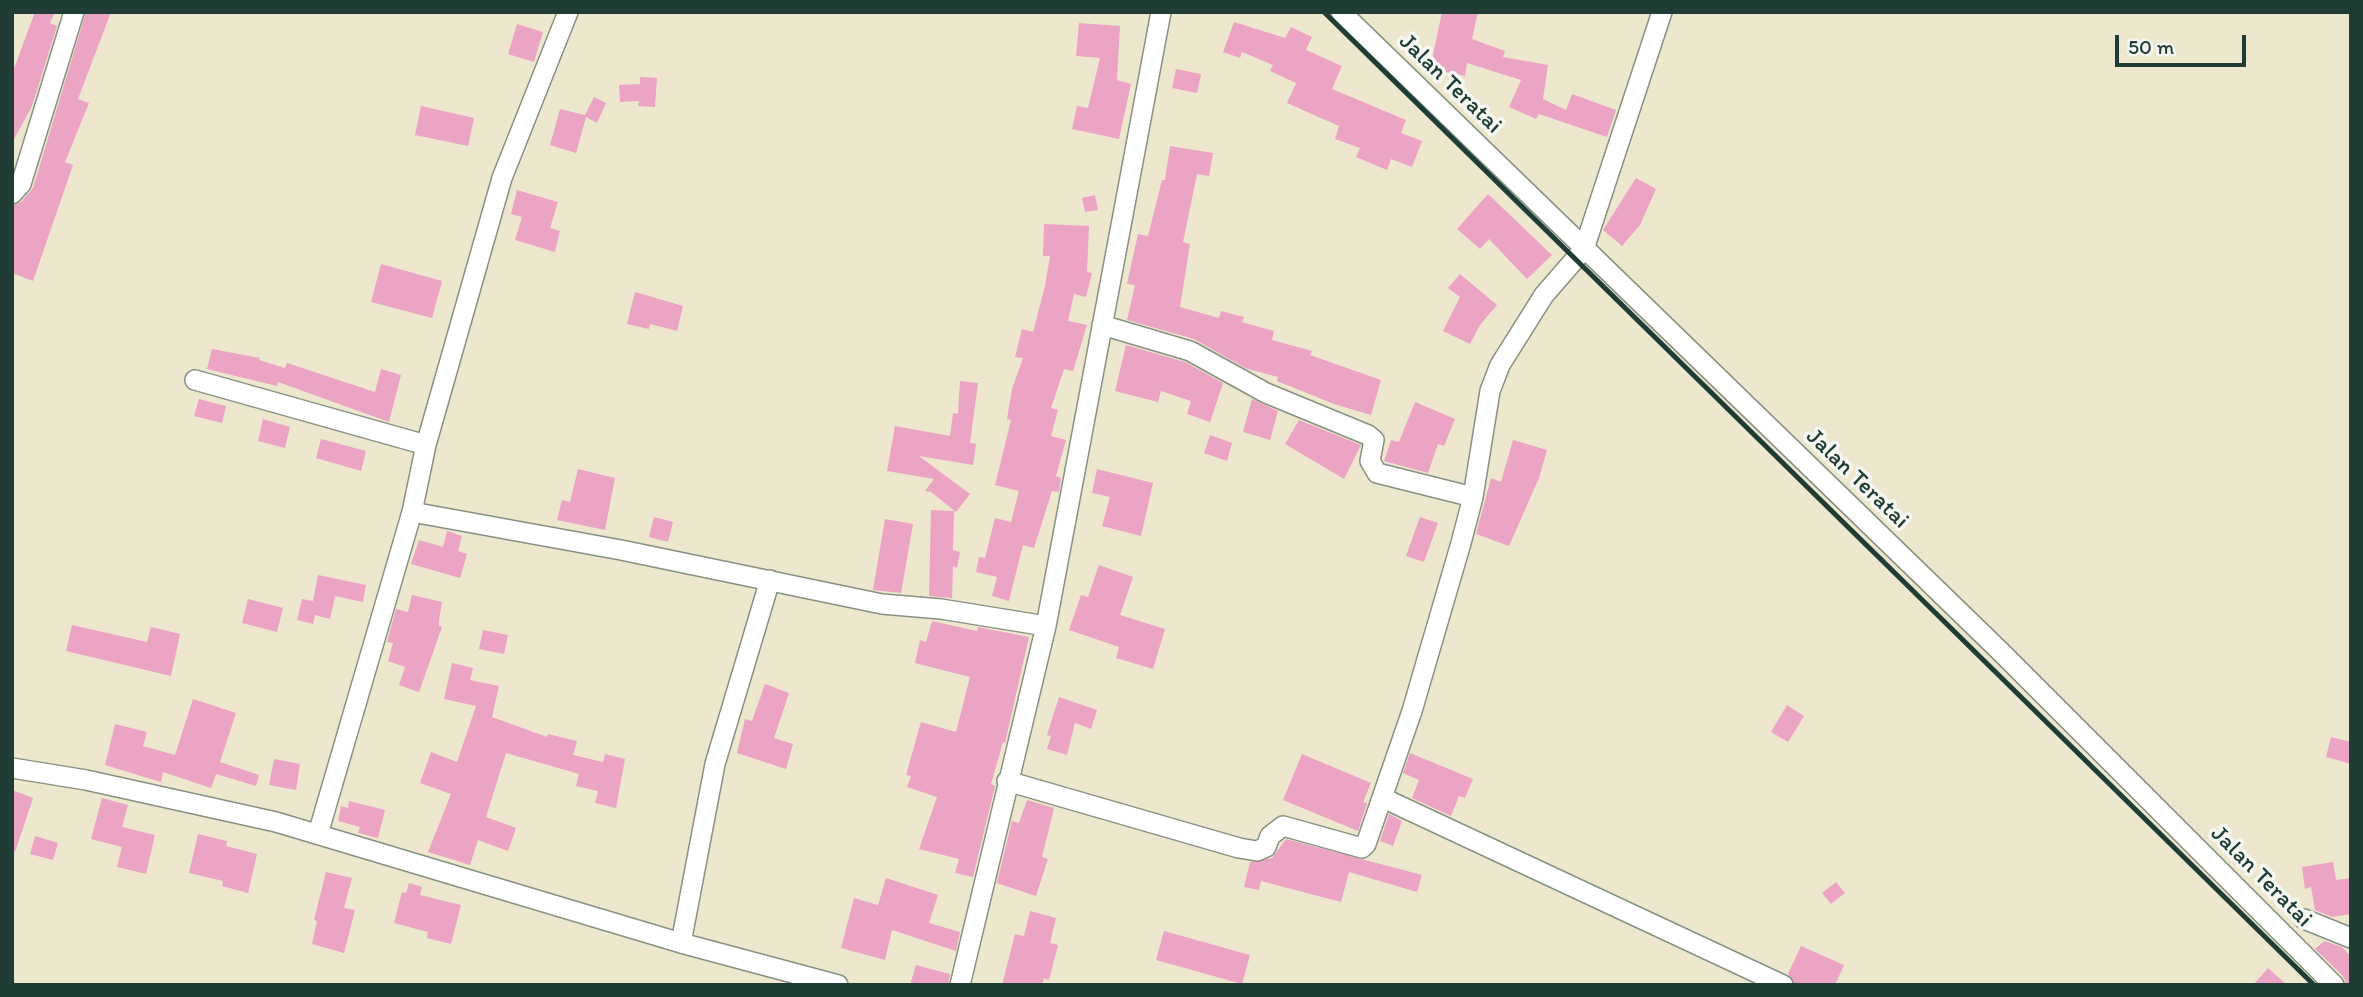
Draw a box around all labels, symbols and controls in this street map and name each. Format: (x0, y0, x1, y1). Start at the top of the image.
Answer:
scale bar (2118, 21, 2249, 65)
street label: Jalan Teratai (1393, 28, 1507, 140)
text: 50 m (2128, 34, 2174, 59)
street label: Jalan Teratai (1800, 423, 1914, 535)
street label: Jalan Teratai (2204, 820, 2318, 934)

